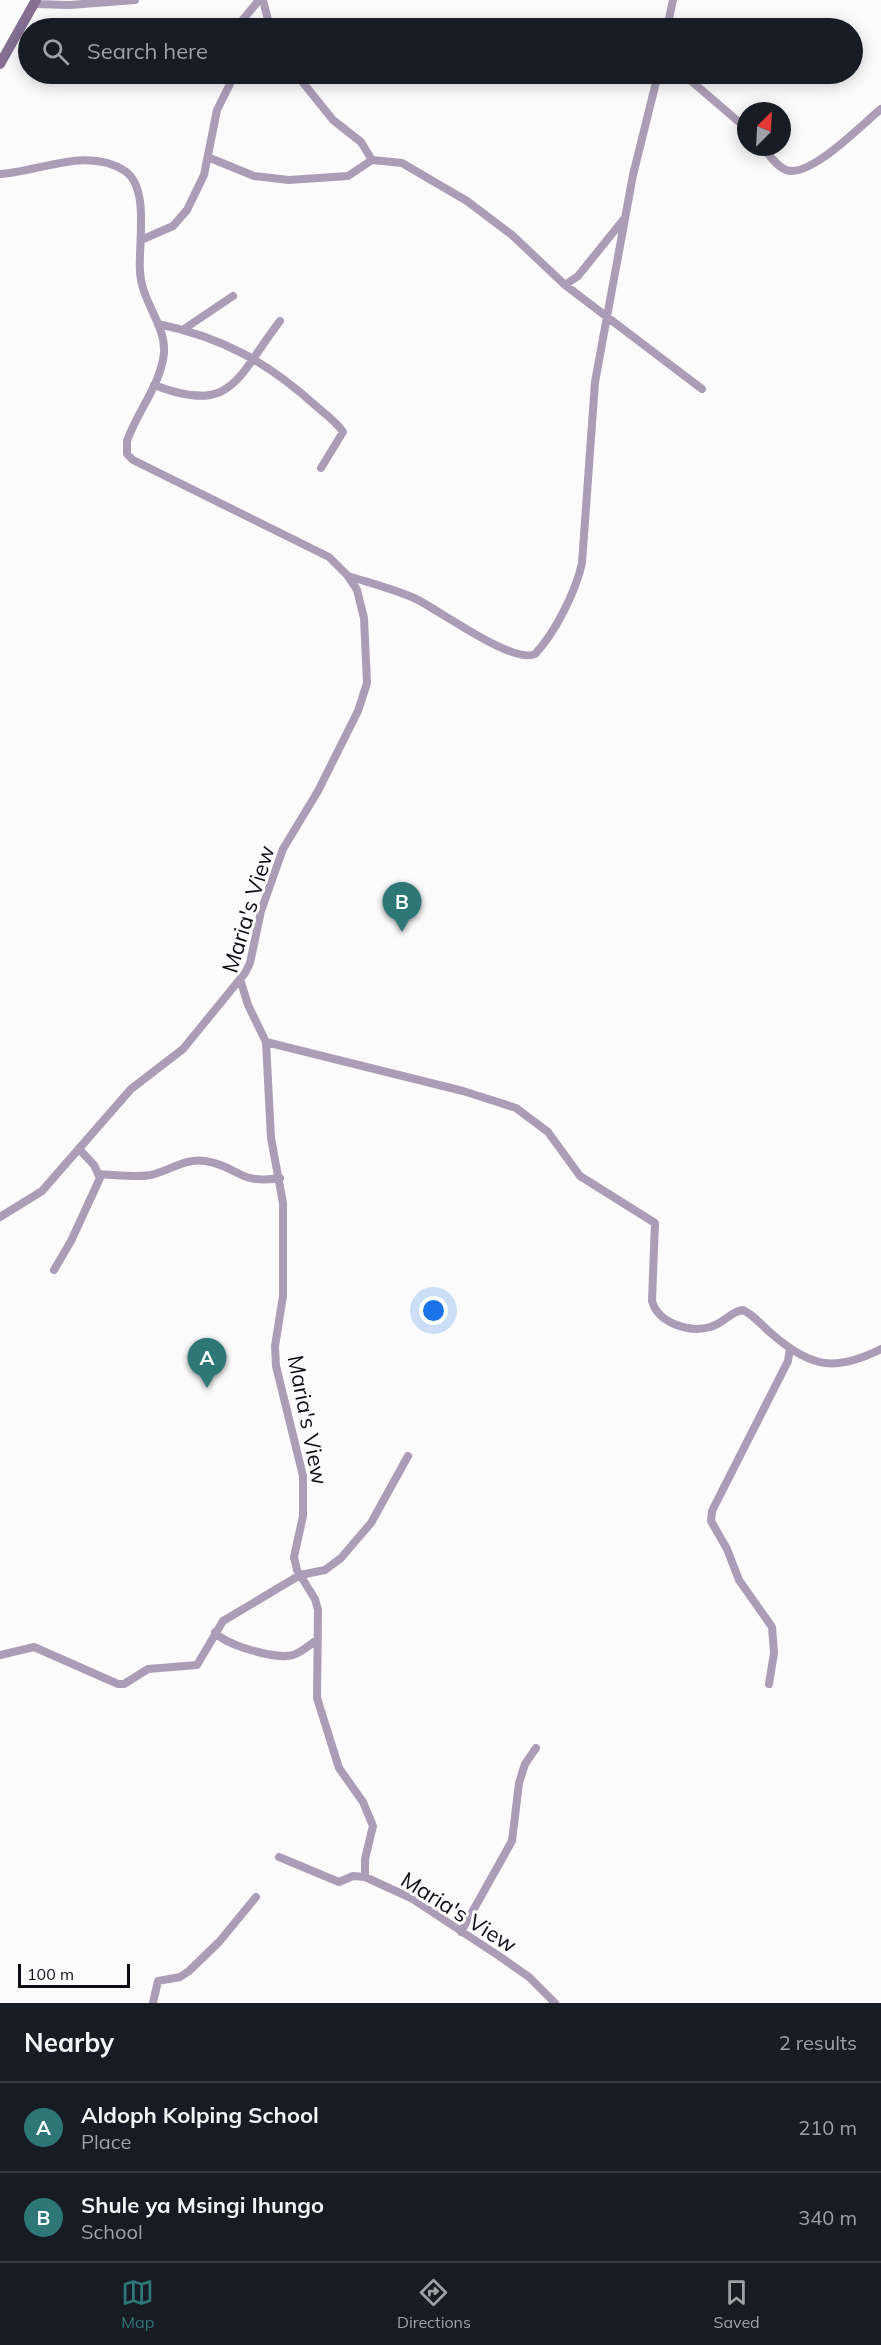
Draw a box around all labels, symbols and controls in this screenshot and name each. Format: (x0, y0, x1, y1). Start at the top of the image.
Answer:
search box (18, 18, 863, 84)
icon: search (39, 35, 72, 68)
text: Search here (87, 37, 208, 65)
north arrow (737, 102, 791, 156)
street label: Maria's View (215, 842, 281, 976)
pin: B (382, 882, 422, 932)
your location (419, 1296, 448, 1325)
pin: A (188, 1338, 226, 1388)
street label: Maria's View (282, 1353, 334, 1487)
street label: Maria's View (396, 1865, 522, 1959)
scale bar (18, 1961, 130, 1988)
text: 100 m (27, 1964, 74, 1984)
text: Nearby (24, 2026, 114, 2059)
text: 2 results (779, 2030, 857, 2055)
text: Aldoph Kolping School (81, 2101, 319, 2129)
text: A (36, 2115, 51, 2140)
text: 210 m (798, 2115, 857, 2140)
text: Place (81, 2129, 131, 2154)
text: Shule ya Msingi Ihungo (81, 2191, 324, 2219)
text: B (37, 2205, 50, 2230)
text: 340 m (798, 2205, 857, 2230)
text: School (81, 2219, 143, 2244)
tab: Map (121, 2276, 154, 2332)
tab: Directions (397, 2276, 471, 2332)
tab: Saved (714, 2276, 760, 2332)

